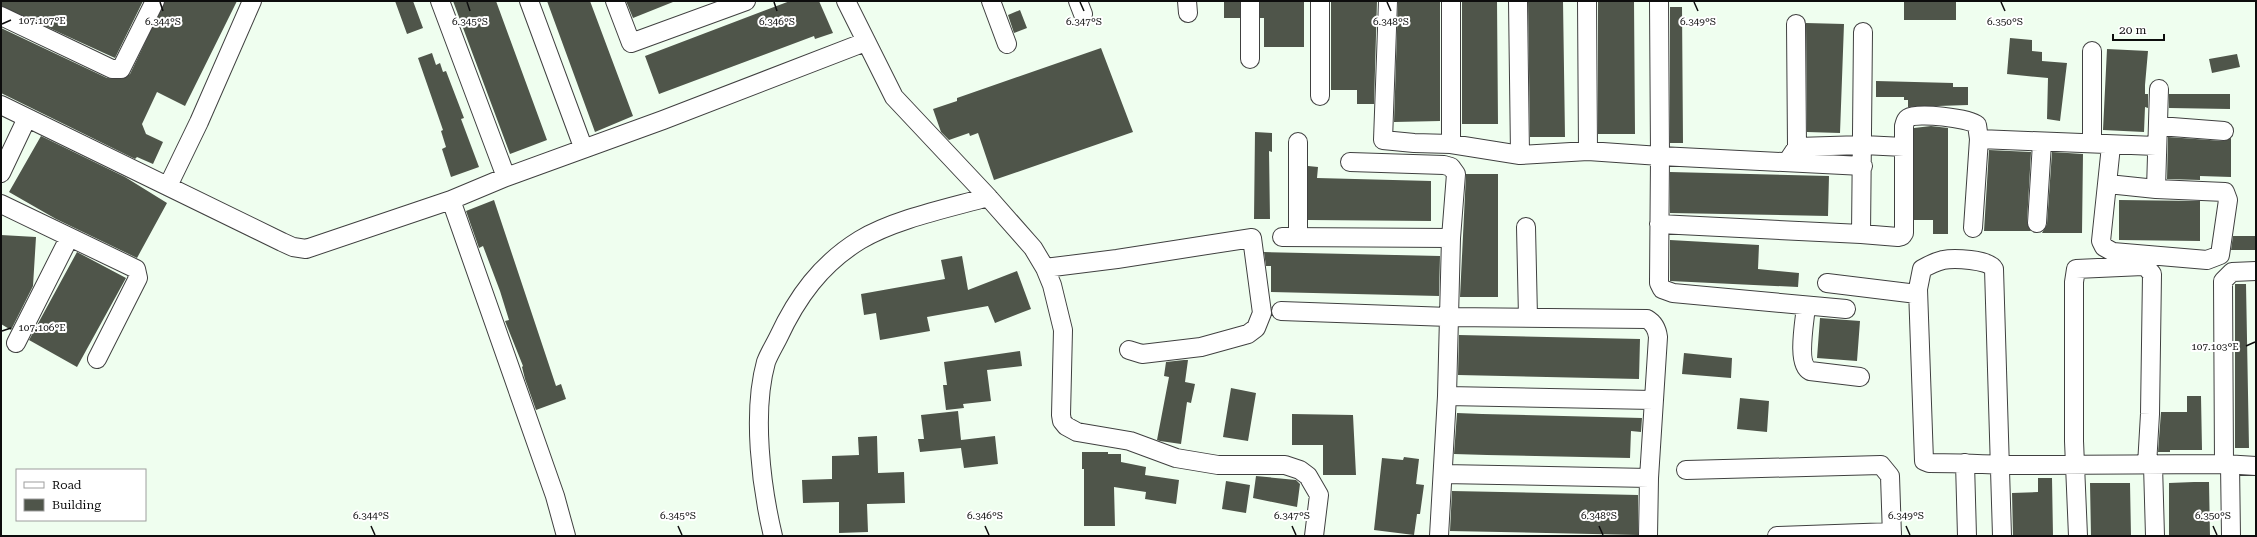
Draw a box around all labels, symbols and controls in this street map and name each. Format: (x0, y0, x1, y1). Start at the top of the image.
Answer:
text: 107.107°E (18, 15, 66, 26)
text: 6.344°S (145, 16, 181, 27)
text: 6.345°S (452, 16, 488, 27)
text: 6.346°S (759, 16, 795, 27)
text: 6.347°S (1066, 16, 1102, 27)
text: 6.348°S (1373, 16, 1409, 27)
text: 6.349°S (1680, 16, 1716, 27)
text: 6.350°S (1987, 16, 2023, 27)
scale bar (2113, 16, 2164, 42)
text: 20 m (2119, 23, 2146, 37)
text: 107.106°E (18, 322, 66, 333)
text: 107.103°E (2191, 341, 2239, 352)
legend (16, 469, 146, 521)
text: Road (52, 478, 82, 492)
text: Building (52, 498, 101, 512)
text: 6.344°S (353, 510, 389, 521)
text: 6.345°S (660, 510, 696, 521)
text: 6.346°S (967, 510, 1003, 521)
text: 6.347°S (1274, 510, 1310, 521)
text: 6.348°S (1581, 510, 1617, 521)
text: 6.349°S (1888, 510, 1924, 521)
text: 6.350°S (2195, 510, 2231, 521)

